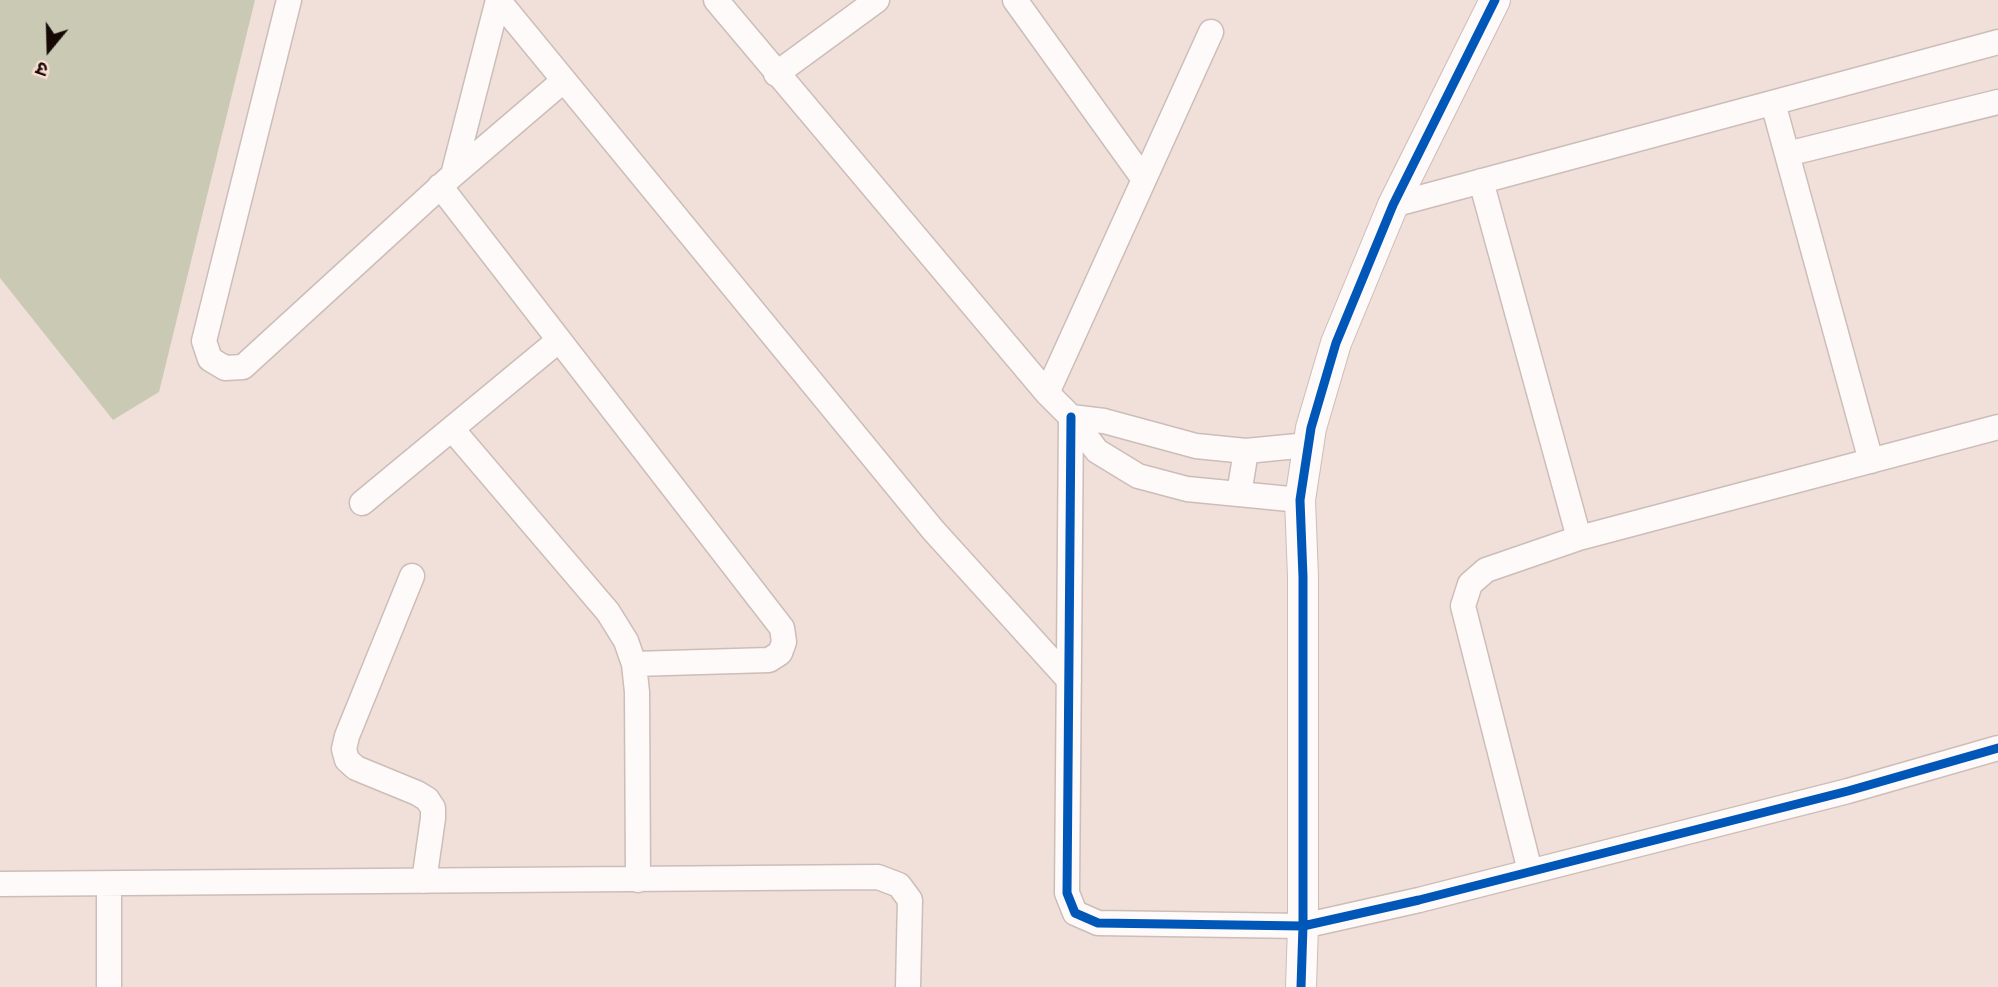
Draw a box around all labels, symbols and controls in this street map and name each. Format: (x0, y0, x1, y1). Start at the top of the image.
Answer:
north arrow (14, 14, 84, 84)
text: उ (33, 57, 51, 82)

